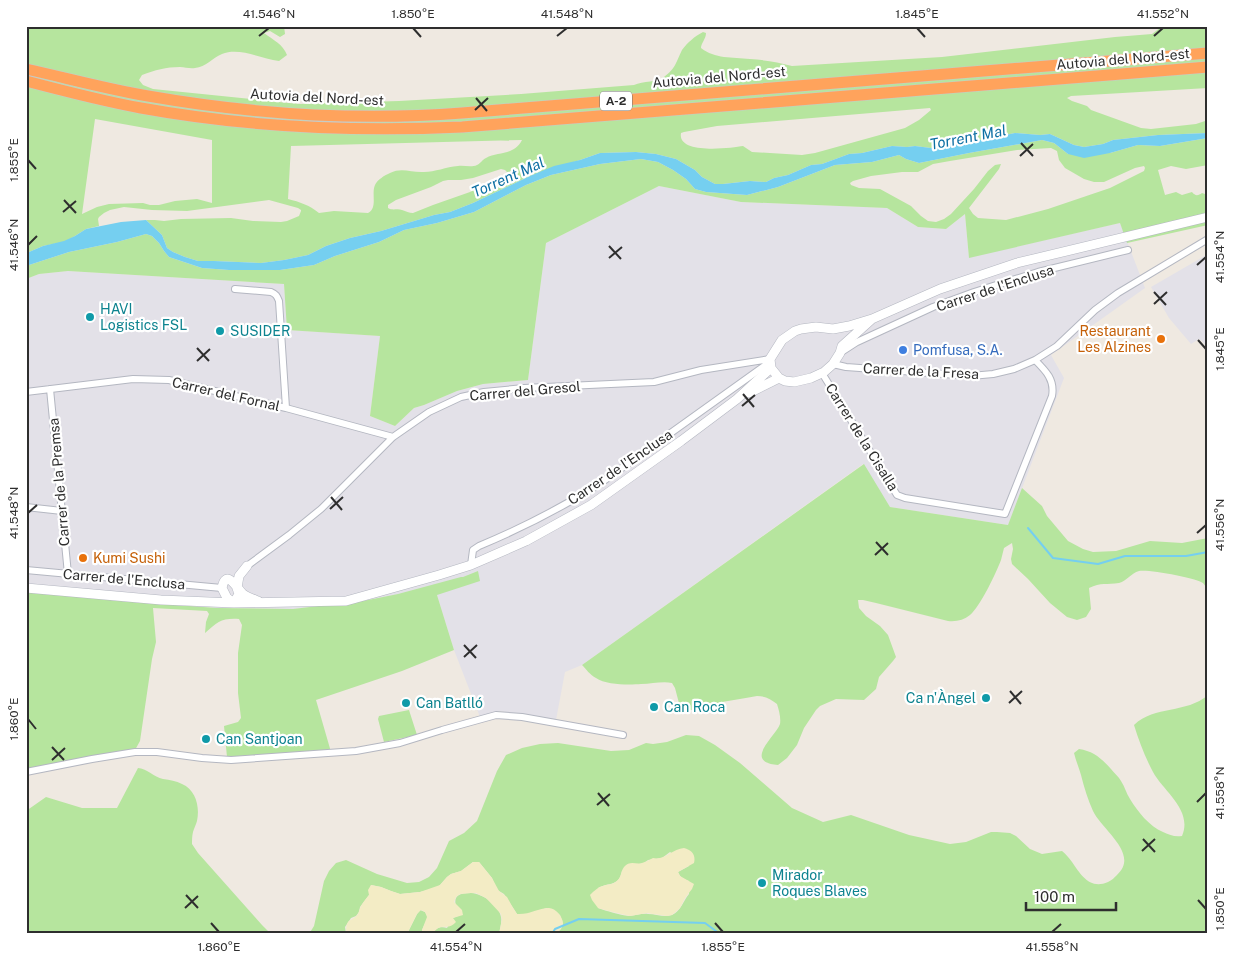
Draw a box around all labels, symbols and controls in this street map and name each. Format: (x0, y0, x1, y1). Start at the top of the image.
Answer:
text: 41.546°N (243, 7, 295, 21)
text: 1.850°E (391, 7, 435, 21)
text: 41.548°N (541, 7, 593, 21)
text: 1.845°E (895, 7, 939, 21)
text: 41.552°N (1137, 7, 1189, 21)
street label: Autovia del Nord-est (1055, 45, 1191, 73)
street label: Autovia del Nord-est (651, 63, 787, 91)
street label: Autovia del Nord-est (250, 86, 384, 108)
road number: A-2 (600, 92, 632, 110)
water label: Torrent Mal (928, 121, 1008, 153)
text: 1.855°E (7, 138, 21, 182)
water label: Torrent Mal (469, 153, 547, 201)
text: 41.546°N (7, 219, 21, 271)
text: 41.554°N (1213, 231, 1227, 283)
street label: Carrer de l'Enclusa (934, 261, 1056, 315)
place label: HAVI Logistics FSL (100, 301, 187, 333)
marker: HAVI Logistics FSL (84, 311, 96, 323)
place label: SUSIDER (230, 323, 290, 339)
place label: Restaurant Les Alzines (1077, 323, 1151, 355)
marker: SUSIDER (214, 325, 226, 337)
text: 1.845°E (1213, 327, 1227, 371)
marker: Restaurant Les Alzines (1155, 333, 1167, 345)
place label: Pomfusa, S.A. (913, 342, 1003, 358)
marker: Pomfusa, S.A. (897, 344, 909, 356)
street label: Carrer de la Fresa (863, 360, 979, 382)
street label: Carrer del Fornal (171, 374, 281, 414)
street label: Carrer del Gresol (469, 378, 581, 404)
street label: Carrer de la Cisalla (822, 380, 902, 494)
street label: Carrer de la Premsa (45, 417, 73, 547)
street label: Carrer de l'Enclusa (565, 426, 675, 508)
text: 41.548°N (7, 487, 21, 539)
text: 41.556°N (1213, 499, 1227, 551)
place label: Kumi Sushi (93, 550, 165, 566)
marker: Kumi Sushi (77, 552, 89, 564)
street label: Carrer de l'Enclusa (62, 566, 186, 592)
place label: Ca n'Àngel (906, 689, 976, 706)
marker: Ca n'Àngel (980, 692, 992, 704)
place label: Can Batlló (416, 695, 483, 711)
text: 1.860°E (7, 697, 21, 741)
marker: Can Batlló (400, 697, 412, 709)
place label: Can Roca (664, 699, 725, 715)
marker: Can Roca (648, 701, 660, 713)
place label: Can Santjoan (216, 731, 302, 747)
marker: Can Santjoan (200, 733, 212, 745)
text: 41.558°N (1213, 767, 1227, 819)
place label: Mirador Roques Blaves (772, 867, 867, 899)
marker: Mirador Roques Blaves (756, 877, 768, 889)
scale bar (1026, 880, 1116, 912)
text: 1.850°E (1213, 887, 1227, 931)
text: 100 m (1034, 888, 1075, 905)
text: 1.860°E (197, 940, 241, 954)
text: 41.554°N (430, 940, 482, 954)
text: 1.855°E (701, 940, 745, 954)
text: 41.558°N (1026, 940, 1078, 954)

